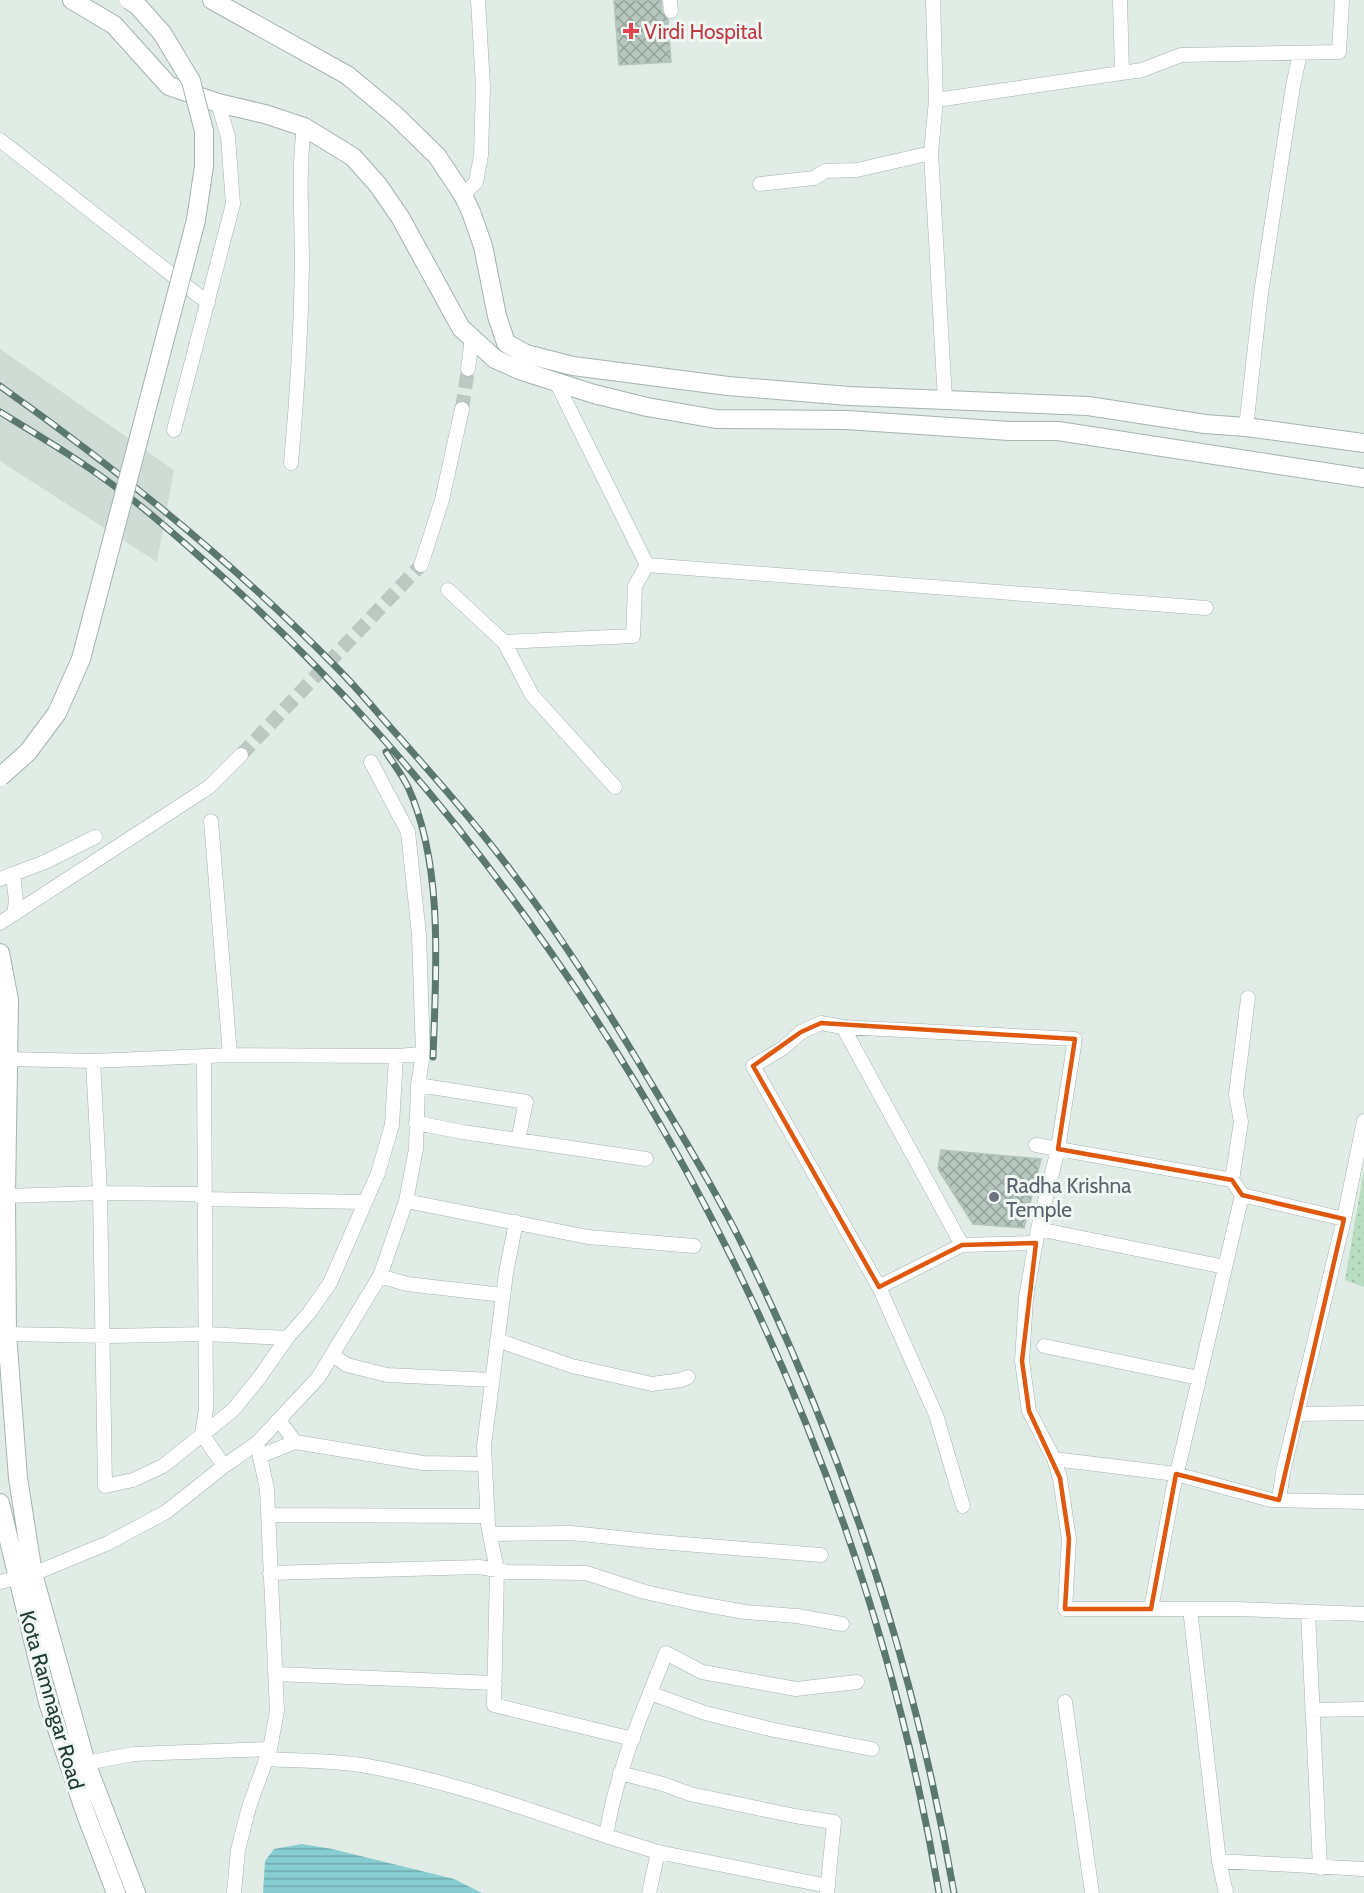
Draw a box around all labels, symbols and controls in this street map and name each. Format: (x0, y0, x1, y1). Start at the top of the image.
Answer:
place label: Virdi Hospital (644, 19, 762, 44)
marker: Virdi Hospital (622, 22, 640, 40)
place label: Radha Krishna Temple (1006, 1173, 1131, 1222)
marker: Radha Krishna Temple (987, 1190, 1001, 1204)
street label: Kota Ramnagar Road (15, 1608, 89, 1792)

